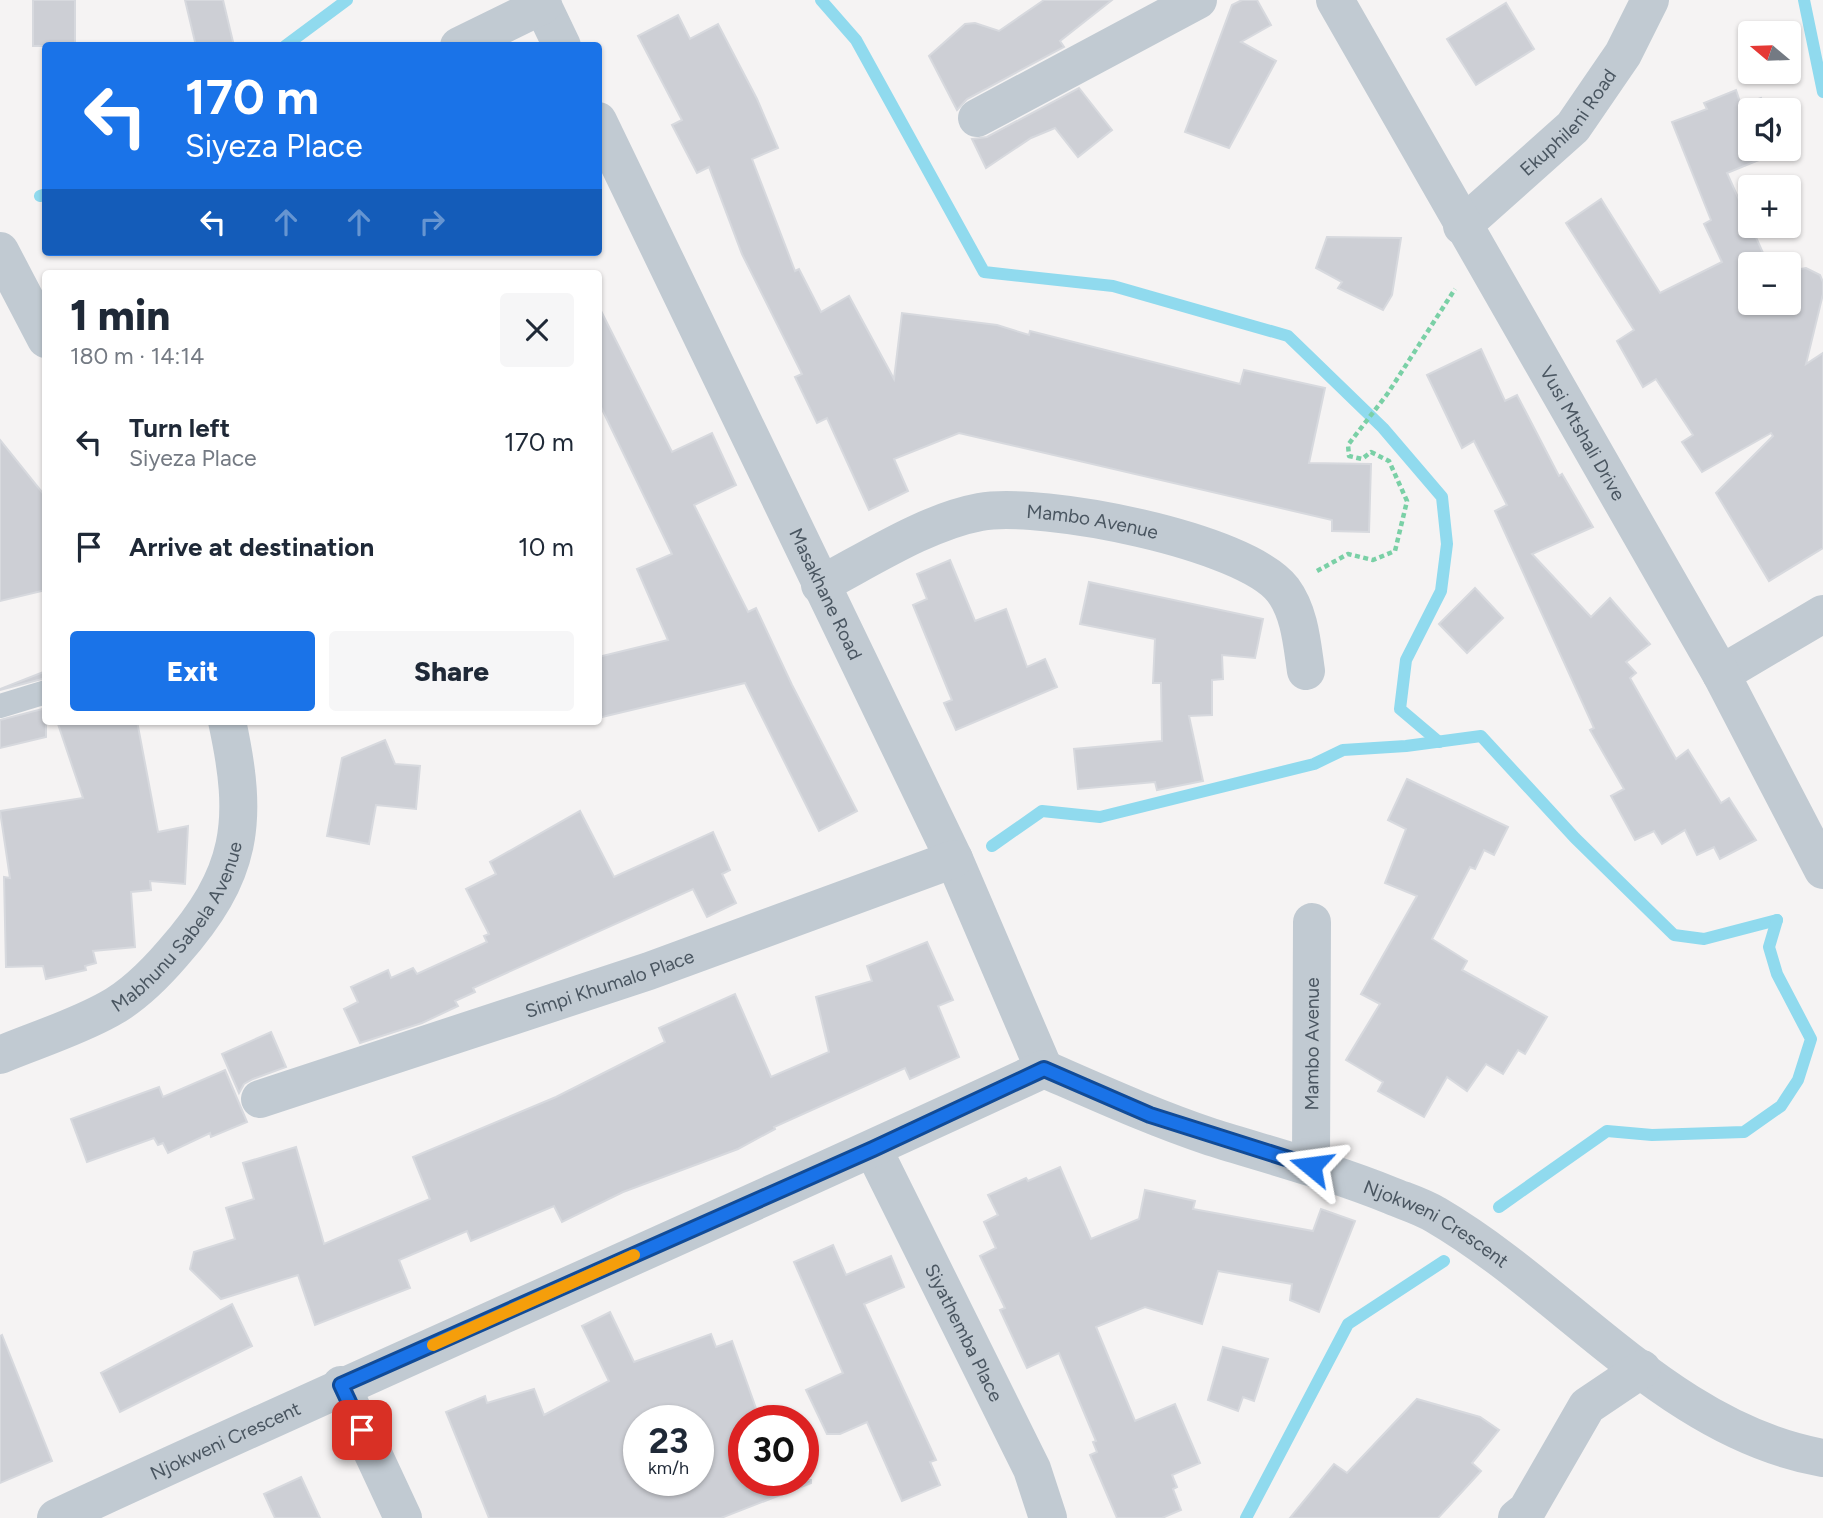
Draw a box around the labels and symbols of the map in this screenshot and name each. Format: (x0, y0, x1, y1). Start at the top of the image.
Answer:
north arrow (1738, 21, 1801, 84)
street label: Ekuphileni Road (1515, 65, 1621, 181)
street label: Vusi Mtshali Drive (1535, 362, 1630, 505)
street label: Mambo Avenue (1026, 500, 1161, 544)
street label: Masakhane Road (784, 525, 867, 664)
street label: Mabhunu Sabela Avenue (107, 839, 247, 1017)
street label: Simpi Khumalo Place (522, 945, 697, 1023)
street label: Mambo Avenue (1300, 977, 1324, 1111)
position arrow (1274, 1129, 1348, 1203)
street label: Njokweni Crescent (1360, 1175, 1513, 1273)
street label: Siyathemba Place (920, 1260, 1008, 1406)
street label: Njokweni Crescent (146, 1397, 304, 1485)
pin (332, 1400, 392, 1460)
speed limit sign: 30 (728, 1405, 819, 1496)

